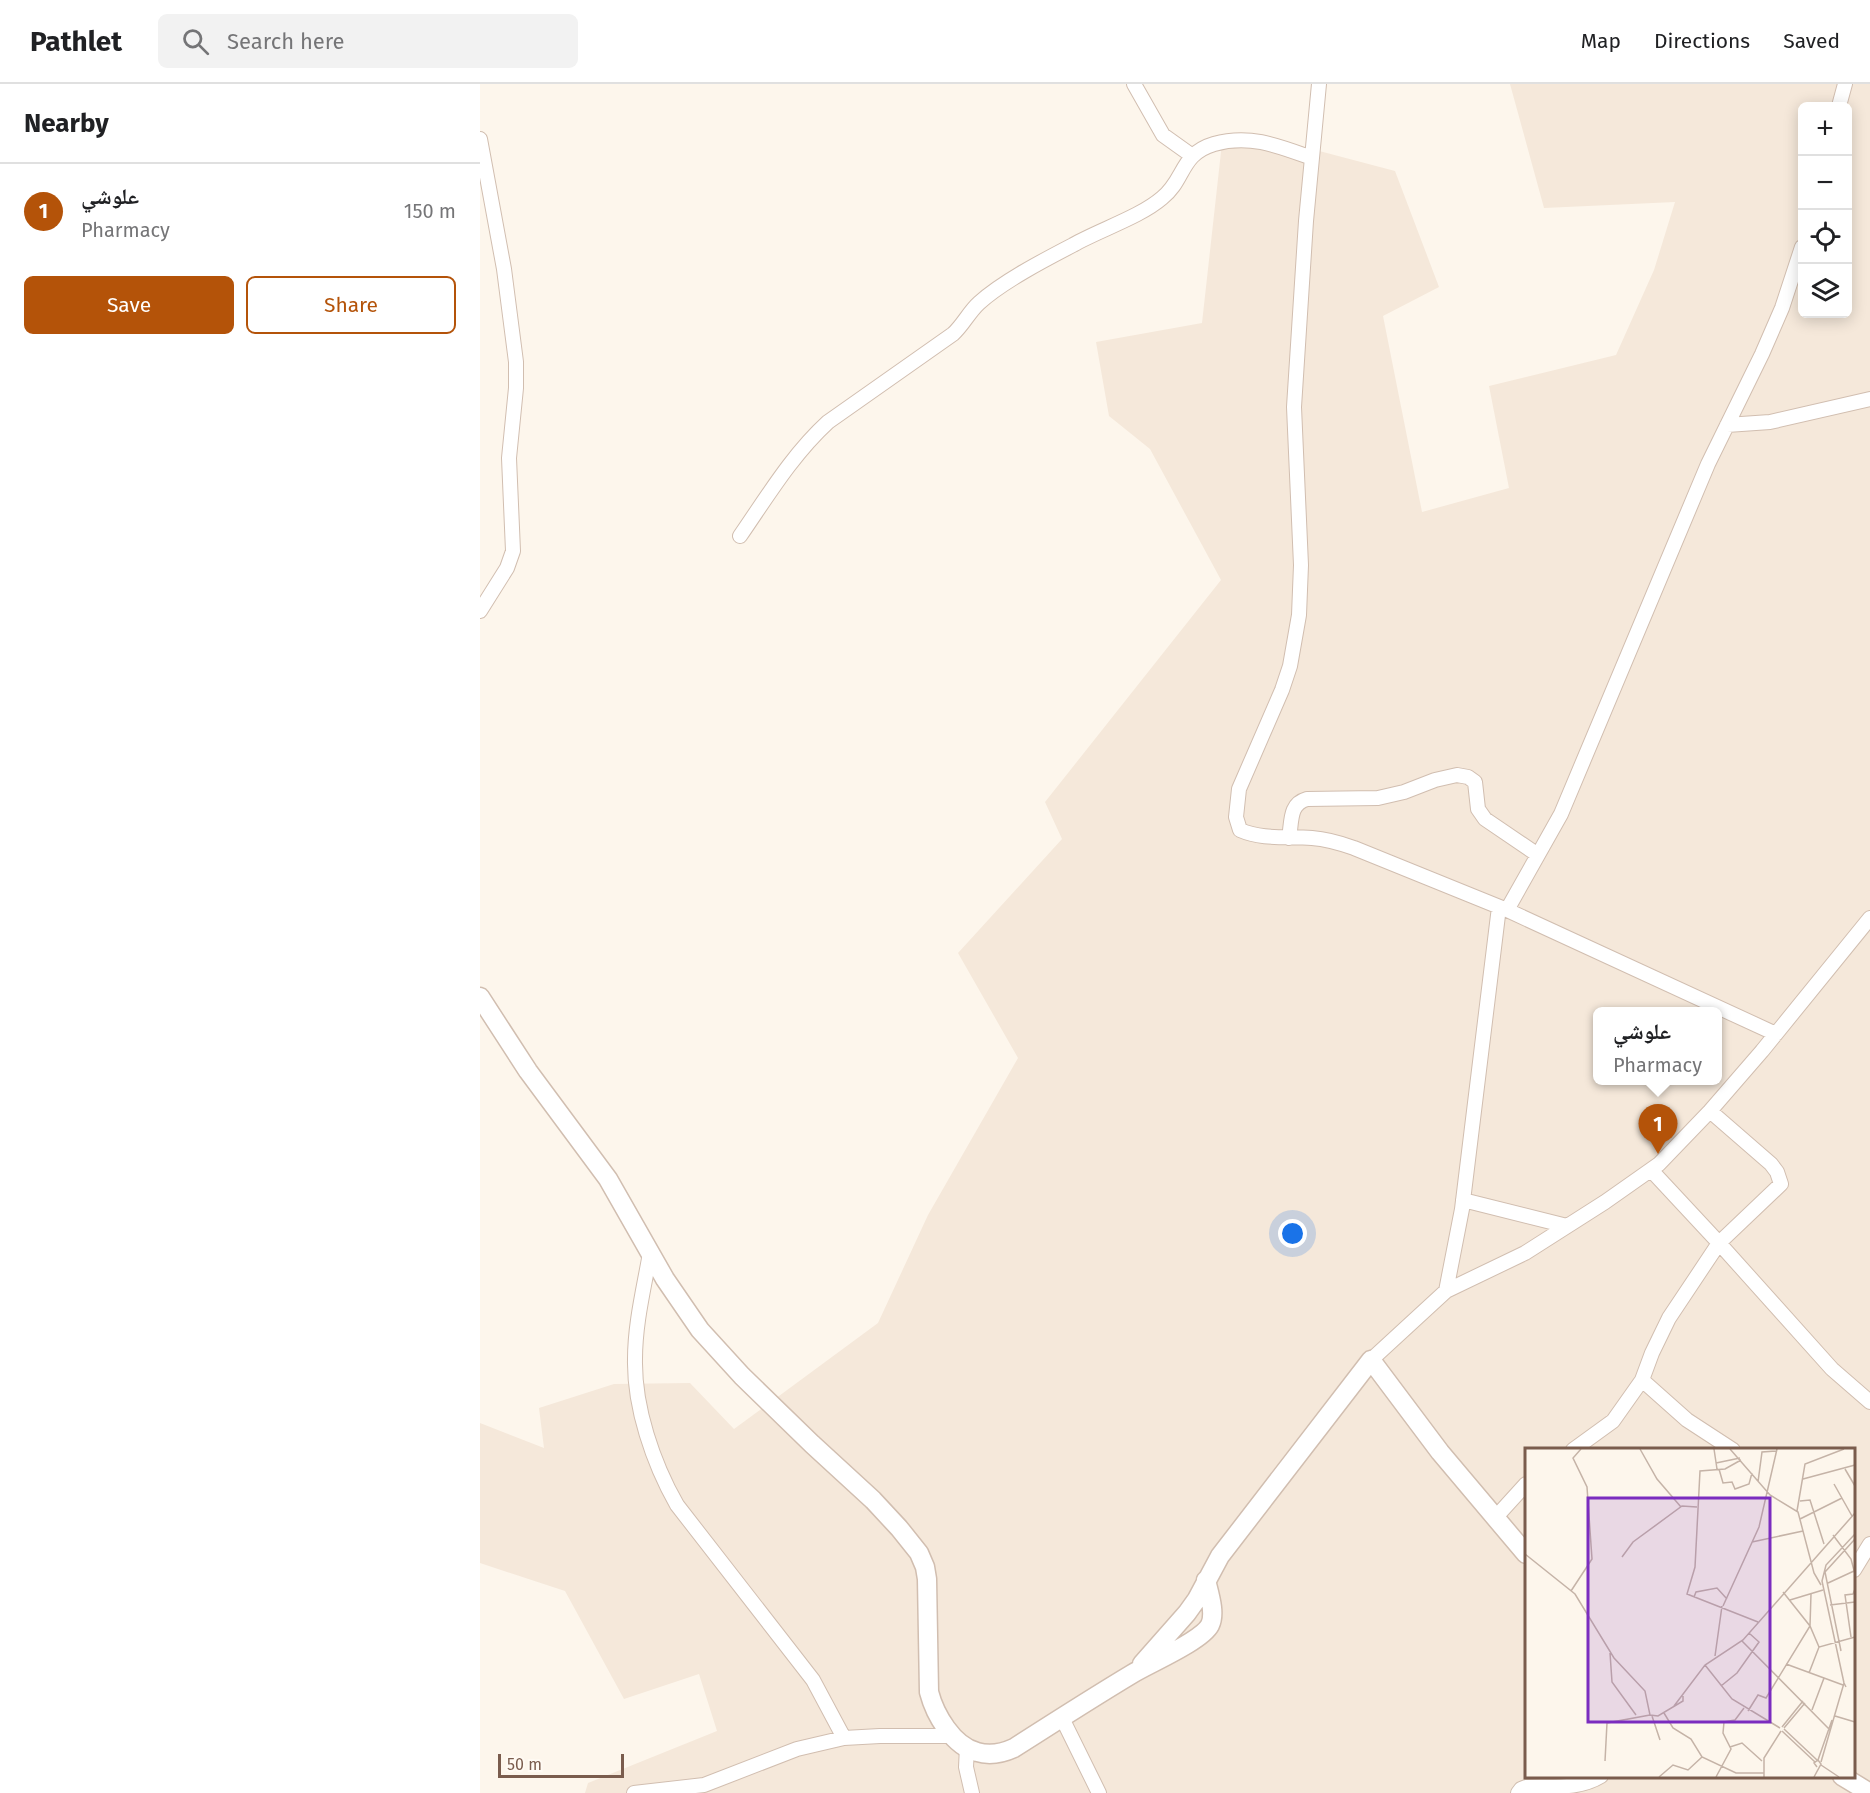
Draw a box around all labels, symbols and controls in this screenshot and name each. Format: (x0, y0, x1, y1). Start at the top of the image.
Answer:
search box (158, 14, 578, 68)
text: Pathlet (30, 25, 122, 58)
icon: search (179, 25, 212, 58)
text: Search here (227, 28, 345, 55)
text: Map (1581, 28, 1621, 54)
text: Directions (1654, 28, 1750, 54)
text: Saved (1783, 28, 1840, 54)
map controls (1798, 102, 1852, 318)
button: + (1798, 102, 1852, 156)
text: Nearby (24, 108, 109, 139)
button: − (1798, 156, 1852, 210)
text: علوشي (81, 183, 139, 210)
text: 1 (39, 199, 48, 223)
text: 150 m (404, 199, 456, 223)
button: locate (1798, 210, 1852, 264)
text: Pharmacy (81, 218, 170, 242)
button: layers (1798, 264, 1852, 318)
button: Save (24, 276, 234, 334)
button: Share (246, 276, 456, 334)
popup (1593, 1007, 1722, 1085)
text: علوشي (1613, 1018, 1671, 1045)
text: Pharmacy (1613, 1053, 1702, 1077)
pin: 1 (1638, 1104, 1678, 1154)
your location (1278, 1219, 1307, 1248)
inset map (1525, 1448, 1855, 1778)
scale bar (498, 1751, 624, 1778)
text: 50 m (507, 1755, 542, 1774)

